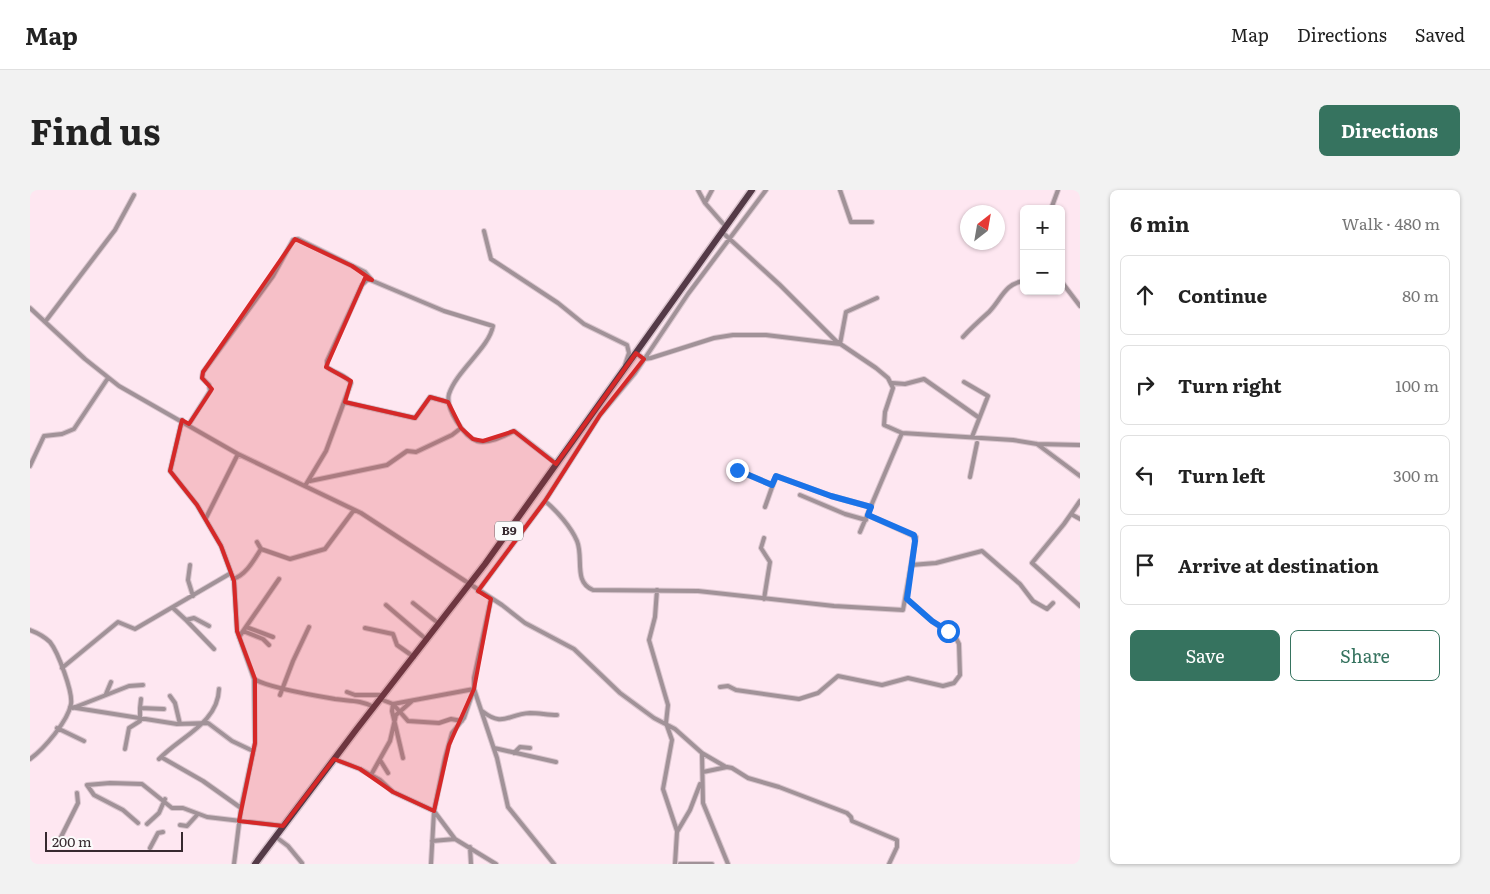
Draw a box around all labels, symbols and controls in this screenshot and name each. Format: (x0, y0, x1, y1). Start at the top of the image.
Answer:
text: Map (25, 17, 78, 52)
text: Map (1231, 21, 1269, 48)
text: Directions (1297, 21, 1387, 48)
text: Saved (1415, 21, 1465, 48)
text: Find us (30, 104, 160, 156)
button: Directions (1319, 105, 1460, 156)
north arrow (960, 205, 1005, 250)
map controls (1020, 205, 1065, 295)
button: + (1020, 205, 1065, 250)
text: 6 min (1130, 207, 1190, 238)
text: Walk · 480 m (1342, 211, 1440, 235)
button: − (1020, 250, 1065, 295)
icon: ahead (1131, 281, 1159, 309)
text: Continue (1178, 281, 1267, 309)
text: 80 m (1402, 283, 1439, 307)
icon: right (1131, 371, 1159, 399)
text: Turn right (1178, 371, 1282, 399)
text: 100 m (1395, 373, 1439, 397)
route end (726, 459, 749, 482)
icon: left (1131, 461, 1159, 489)
text: Turn left (1178, 461, 1265, 489)
text: 300 m (1393, 463, 1439, 487)
road number: B9 (495, 522, 523, 541)
icon: arrive (1131, 551, 1159, 579)
text: Arrive at destination (1178, 551, 1379, 579)
route start (937, 620, 960, 643)
button: Save (1130, 630, 1280, 681)
button: Share (1290, 630, 1440, 681)
scale bar (45, 829, 182, 852)
text: 200 m (52, 831, 92, 851)

